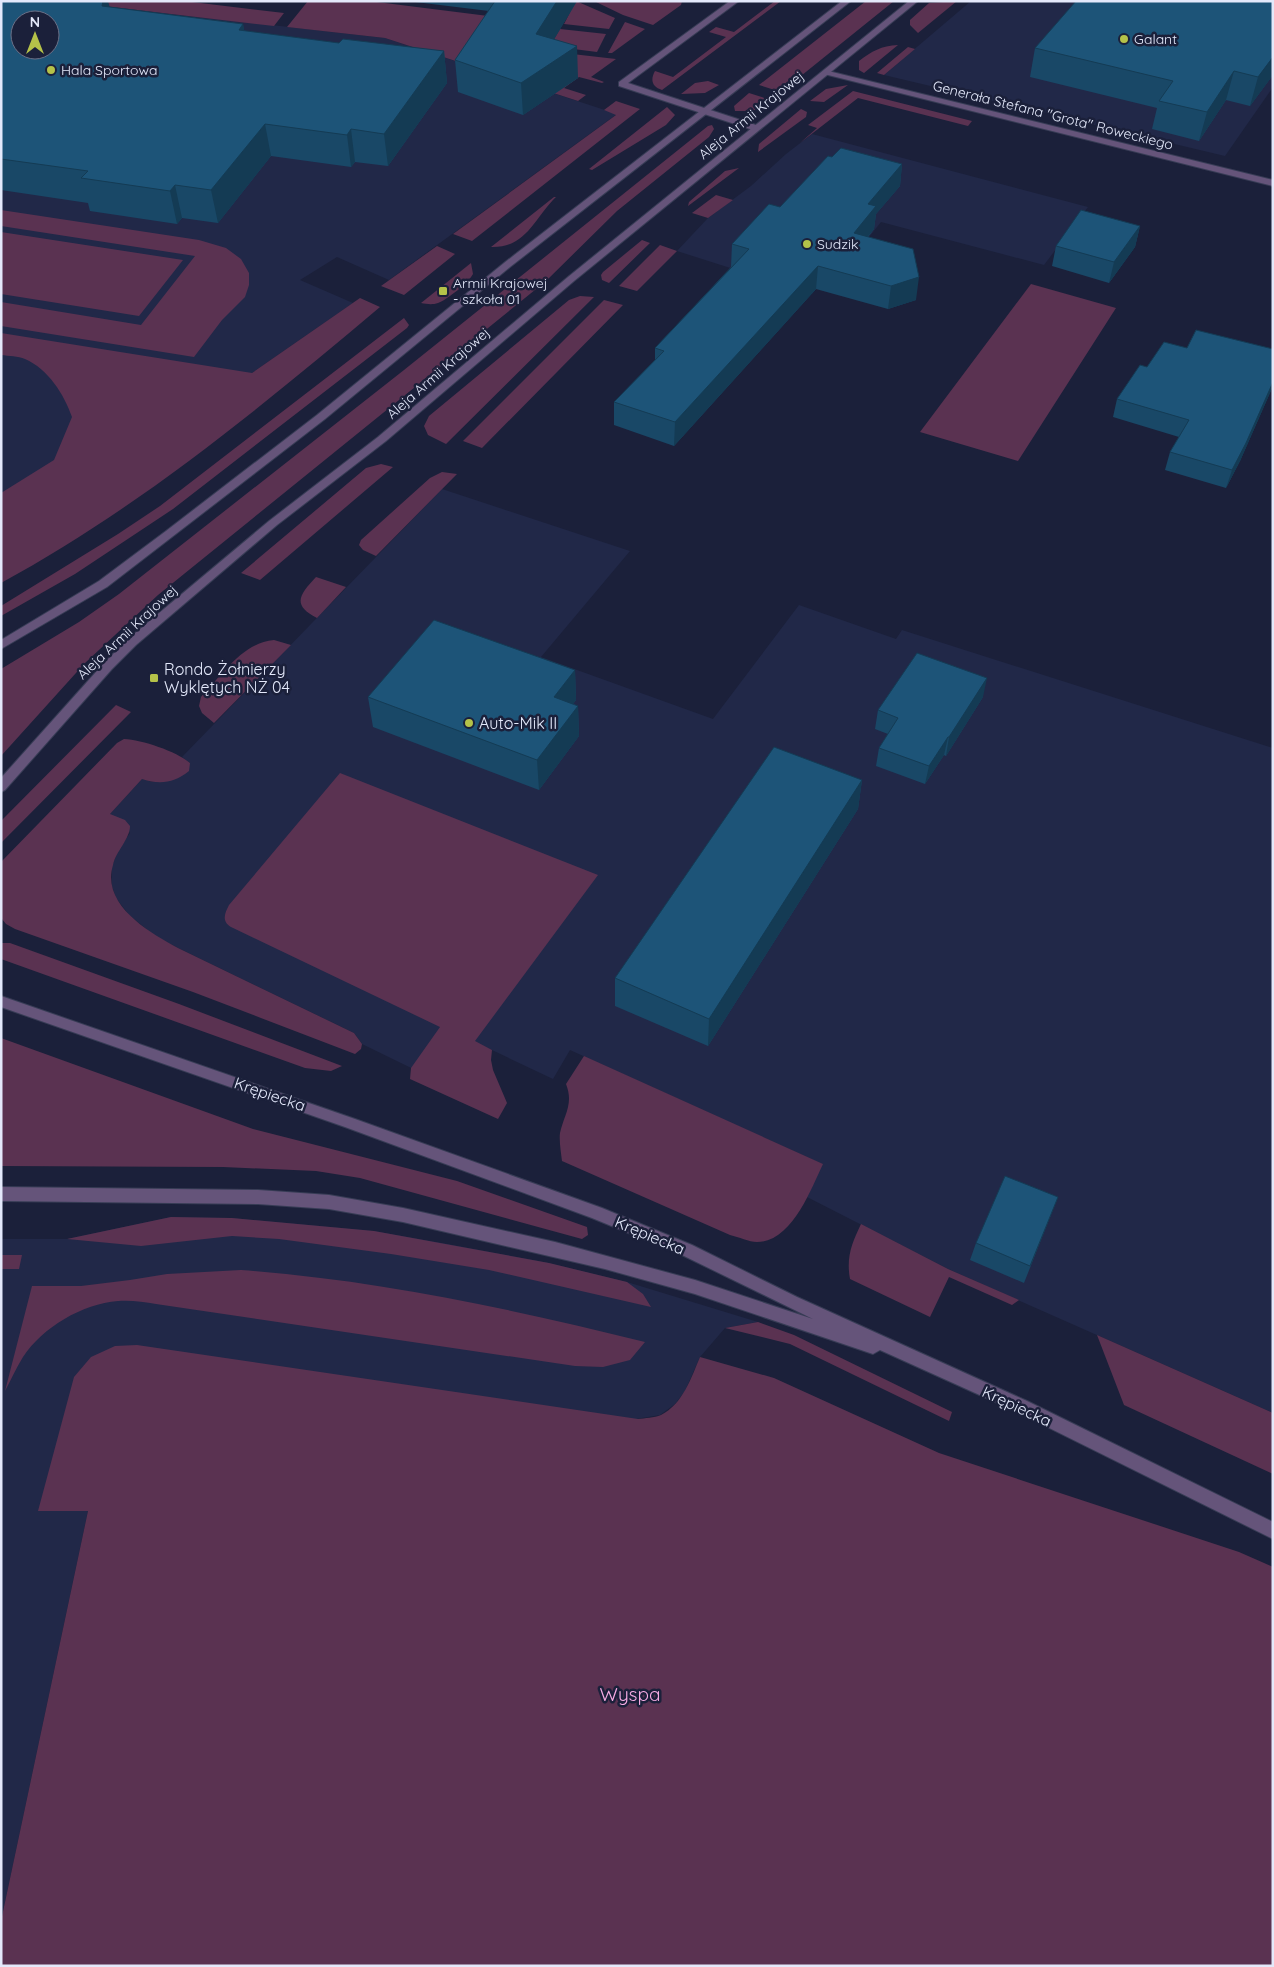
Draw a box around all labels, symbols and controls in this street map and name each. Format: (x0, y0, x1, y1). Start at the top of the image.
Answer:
north arrow (10, 10, 60, 60)
text: N (30, 13, 40, 31)
place label: Galant (1134, 30, 1177, 48)
marker: Galant (1118, 33, 1130, 45)
place label: Hala Sportowa (61, 61, 158, 79)
marker: Hala Sportowa (45, 64, 57, 76)
street label: Aleja Armii Krajowej (695, 67, 807, 163)
street label: Generała Stefana "Grota" Roweckiego (931, 76, 1175, 154)
place label: Sudzik (817, 235, 859, 253)
marker: Sudzik (801, 238, 813, 250)
place label: Armii Krajowej - szkoła 01 (453, 274, 548, 308)
marker: Armii Krajowej - szkoła 01 (437, 285, 449, 297)
street label: Aleja Armii Krajowej (383, 323, 493, 423)
street label: Aleja Armii Krajowej (73, 581, 181, 683)
place label: Rondo Żołnierzy Wyklętych NŻ 04 (164, 659, 290, 697)
marker: Rondo Żołnierzy Wyklętych NŻ 04 (148, 672, 160, 684)
place label: Auto-Mik II (479, 713, 557, 733)
marker: Auto-Mik II (463, 717, 475, 729)
street label: Krępiecka (232, 1072, 308, 1116)
street label: Krępiecka (612, 1211, 688, 1259)
street label: Krępiecka (979, 1381, 1055, 1431)
park label: Wyspa (600, 1682, 660, 1706)

